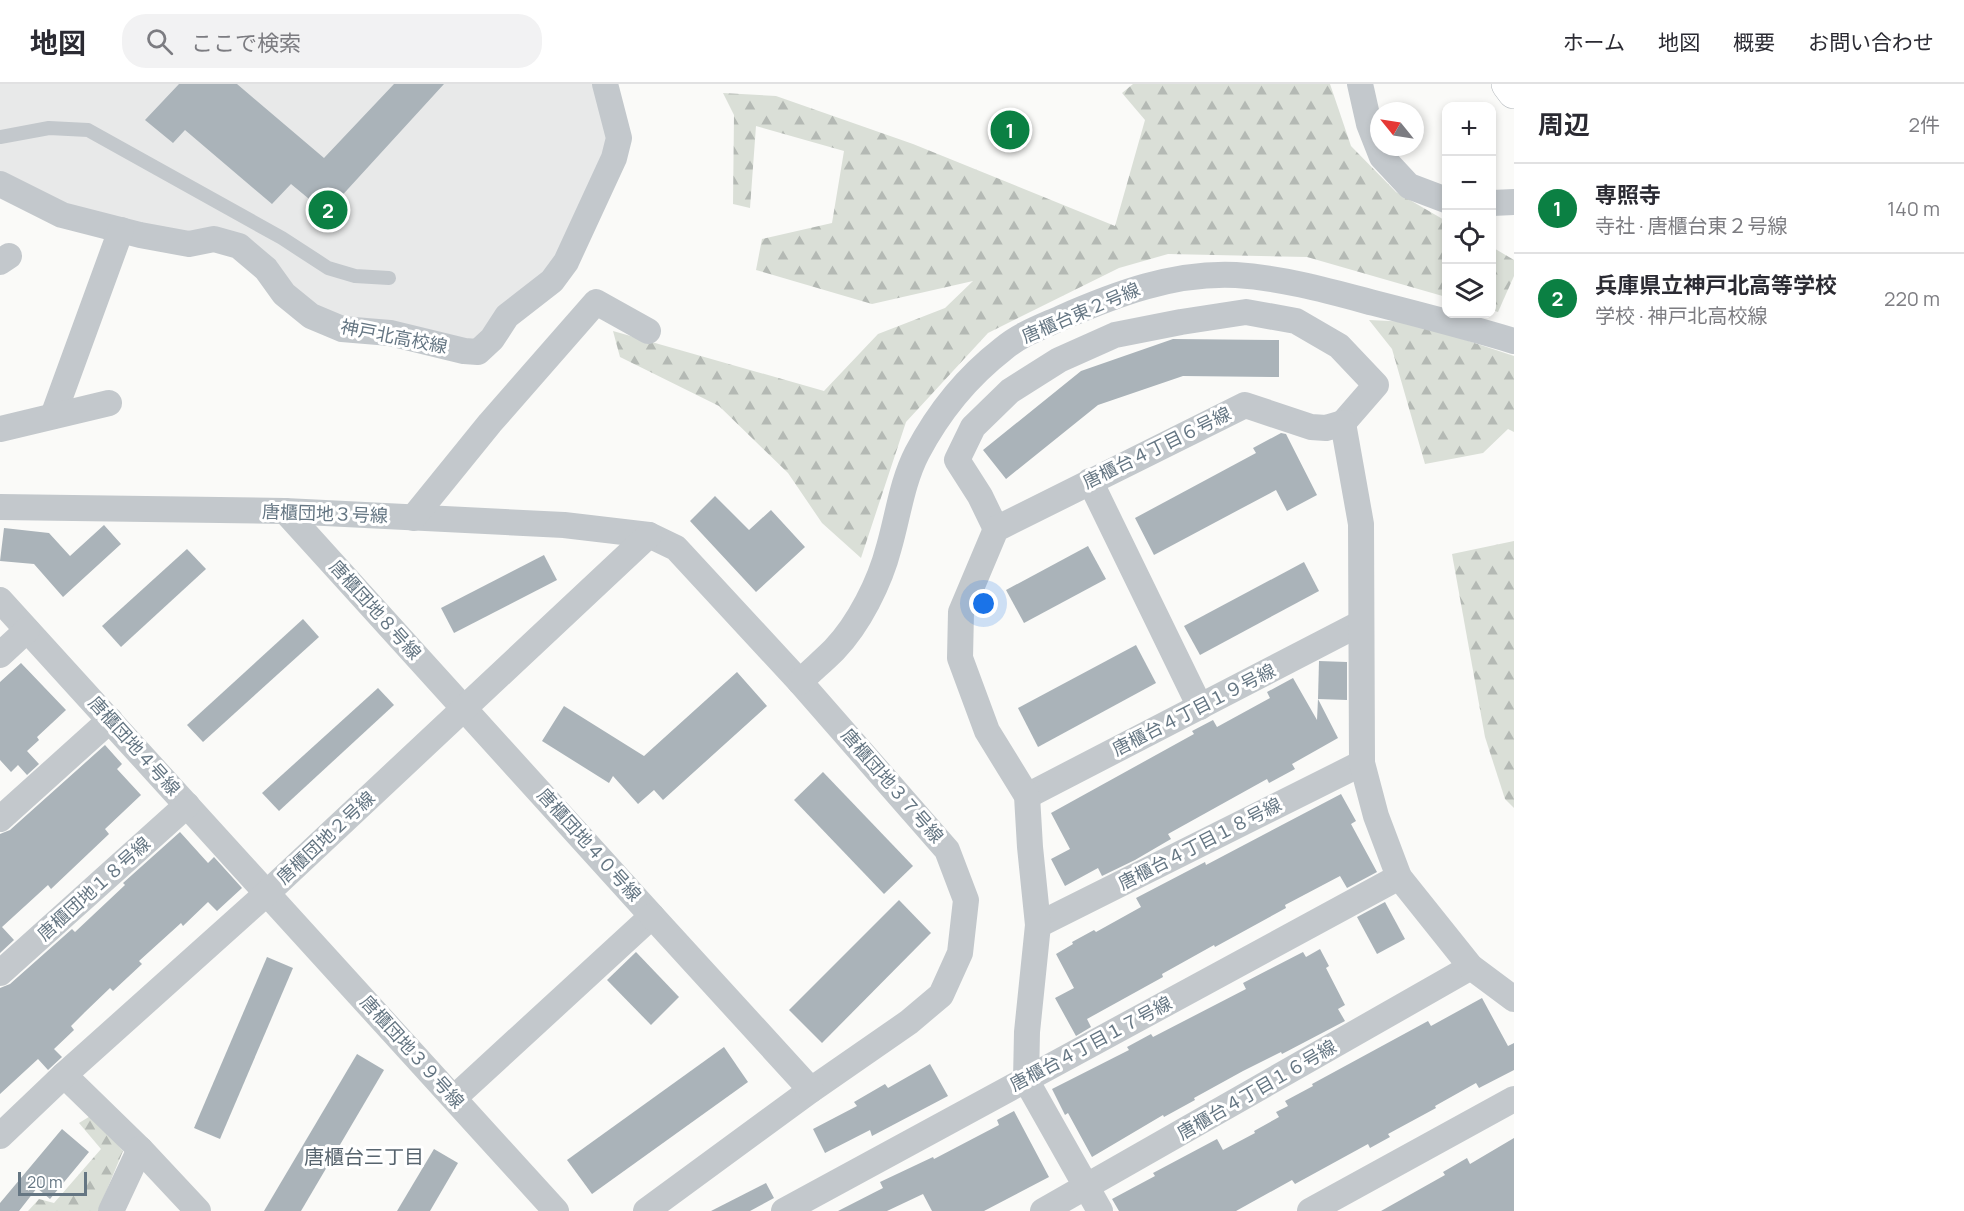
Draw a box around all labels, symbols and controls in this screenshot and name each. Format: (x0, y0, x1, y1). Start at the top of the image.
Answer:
search box (122, 14, 542, 68)
text: 地図 (30, 23, 86, 61)
icon: search (143, 25, 176, 58)
text: ここで検索 (191, 28, 301, 58)
text: ホーム (1563, 28, 1625, 56)
text: 地図 (1658, 28, 1700, 56)
text: 概要 (1733, 28, 1775, 56)
text: お問い合わせ (1808, 28, 1934, 56)
north arrow (1370, 102, 1424, 156)
map controls (1442, 102, 1496, 318)
button: + (1442, 102, 1496, 156)
text: 周辺 (1538, 106, 1590, 142)
pin: 1 (990, 108, 1030, 152)
text: 2件 (1909, 111, 1940, 138)
button: − (1442, 156, 1496, 210)
text: 専照寺 (1595, 180, 1661, 210)
pin: 2 (308, 188, 348, 232)
text: 1 (1553, 195, 1562, 222)
text: 140 m (1887, 195, 1940, 222)
button: locate (1442, 210, 1496, 264)
text: 寺社 · 唐櫃台東２号線 (1595, 212, 1788, 239)
button: layers (1442, 264, 1496, 318)
text: 兵庫県立神戸北高等学校 (1595, 270, 1837, 300)
street label: 唐櫃台東２号線 (1018, 276, 1143, 348)
text: 2 (1552, 285, 1563, 312)
text: 220 m (1884, 285, 1940, 312)
text: 学校 · 神戸北高校線 (1595, 302, 1768, 329)
street label: 神戸北高校線 (339, 314, 449, 358)
street label: 唐櫃台４丁目６号線 (1078, 401, 1235, 493)
street label: 唐櫃団地３号線 (262, 499, 388, 527)
street label: 唐櫃団地８号線 (325, 554, 427, 664)
your location (969, 589, 998, 618)
street label: 唐櫃台４丁目１９号線 (1108, 658, 1279, 761)
street label: 唐櫃団地４号線 (84, 690, 186, 800)
street label: 唐櫃団地３７号線 (836, 723, 949, 848)
street label: 唐櫃団地４０号線 (533, 783, 647, 906)
street label: 唐櫃団地２号線 (271, 786, 380, 889)
street label: 唐櫃台４丁目１８号線 (1114, 792, 1285, 895)
street label: 唐櫃団地１８号線 (32, 831, 155, 945)
street label: 唐櫃団地３９号線 (356, 990, 470, 1113)
street label: 唐櫃台４丁目１７号線 (1005, 990, 1176, 1096)
street label: 唐櫃台４丁目１６号線 (1173, 1034, 1340, 1145)
district label: 唐櫃台三丁目 (304, 1143, 424, 1170)
scale bar (18, 1169, 87, 1196)
text: 20 m (27, 1171, 63, 1193)

